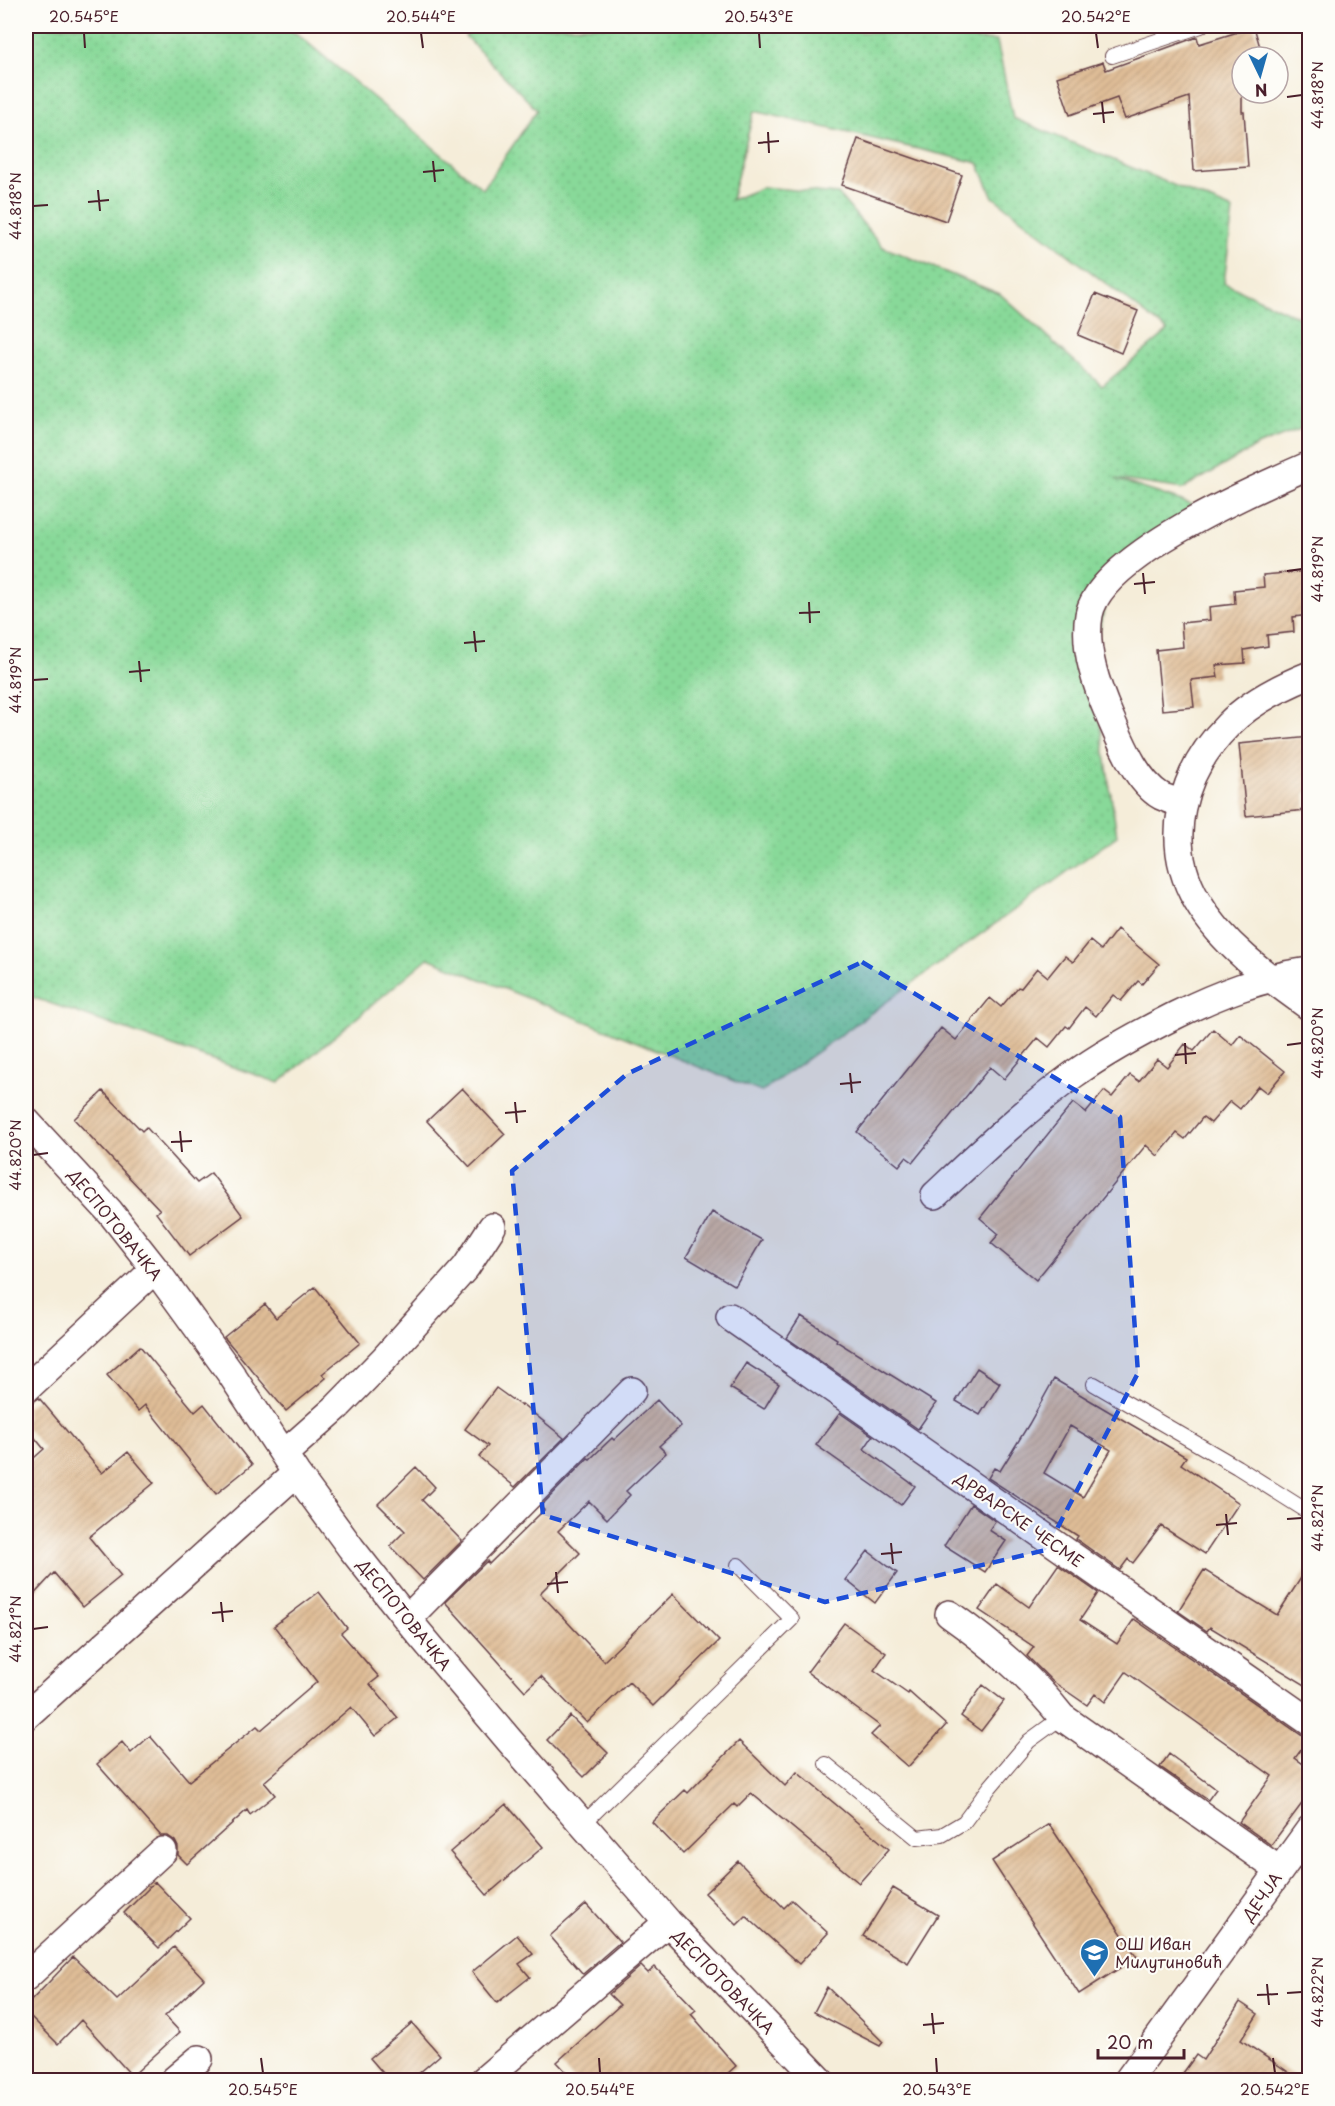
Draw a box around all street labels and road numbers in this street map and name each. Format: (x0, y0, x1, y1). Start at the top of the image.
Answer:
street label: ДЕСПОТОВАЧКА (63, 1162, 169, 1285)
street label: ДРВАРСКЕ ЧЕСМЕ (950, 1465, 1089, 1572)
street label: ДЕСПОТОВАЧКА (352, 1552, 458, 1675)
street label: ДЕЧЈА (1235, 1867, 1287, 1926)
street label: ДЕСПОТОВАЧКА (667, 1922, 780, 2039)

